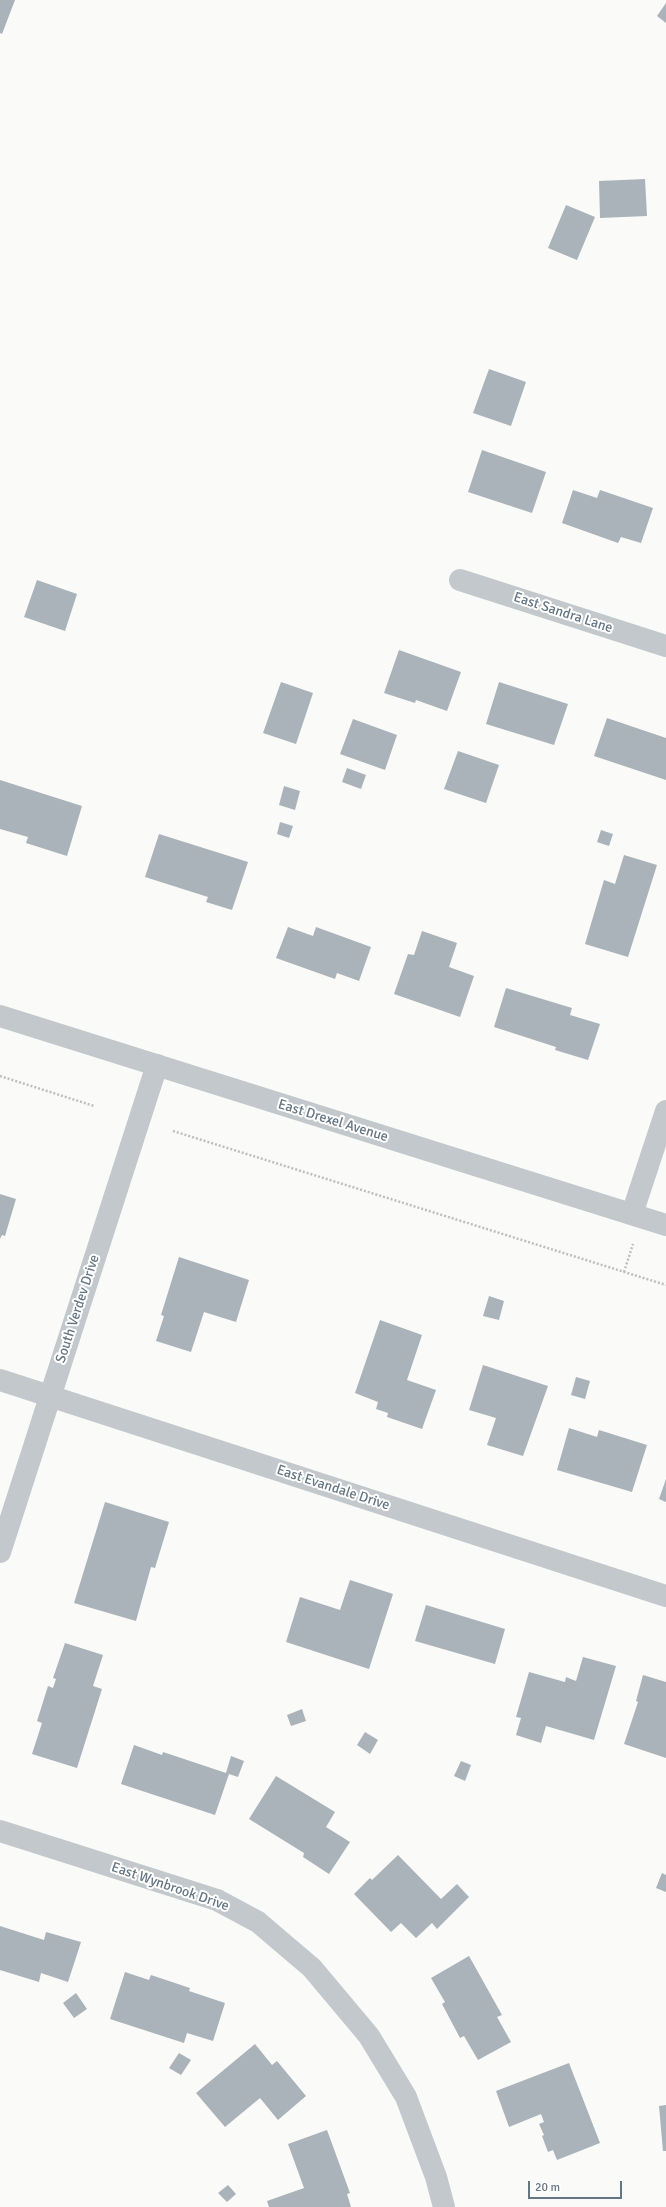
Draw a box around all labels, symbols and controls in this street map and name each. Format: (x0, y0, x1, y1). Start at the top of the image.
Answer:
street label: East Sandra Lane (511, 589, 615, 637)
street label: East Drexel Avenue (276, 1096, 390, 1146)
street label: South Verdev Drive (53, 1253, 103, 1365)
street label: East Evandale Drive (274, 1462, 392, 1514)
street label: East Wynbrook Drive (109, 1859, 231, 1915)
scale bar (530, 2173, 624, 2199)
text: 20 m (535, 2180, 560, 2195)

